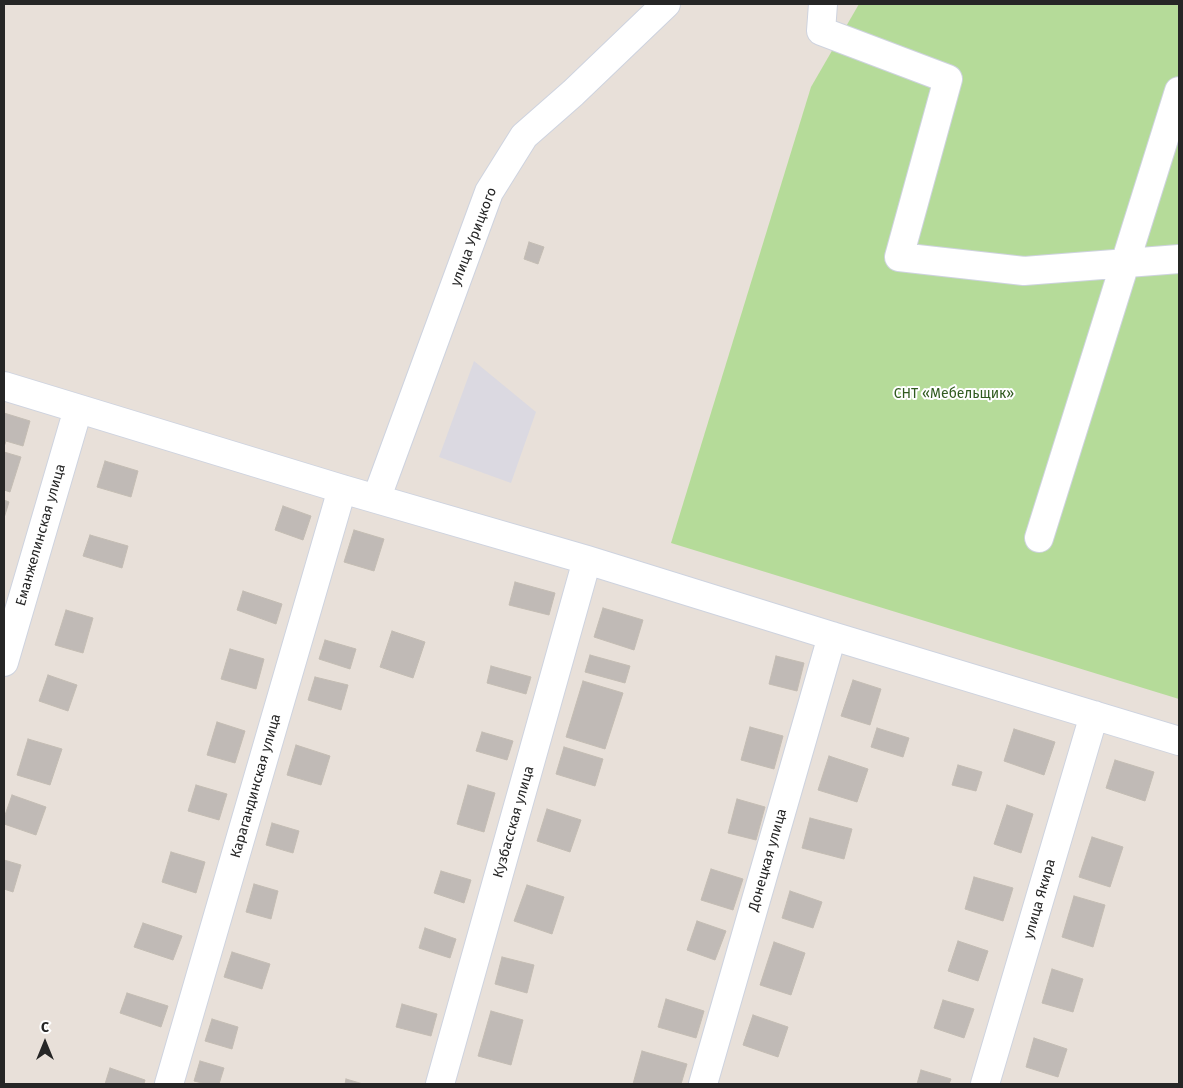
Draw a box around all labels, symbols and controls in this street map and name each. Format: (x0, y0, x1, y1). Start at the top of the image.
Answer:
street label: улица Урицкого (447, 185, 501, 289)
park label: СНТ «Мебельщик» (894, 386, 1014, 402)
street label: Еманжелинская улица (13, 462, 69, 608)
street label: Карагандинская улица (227, 712, 285, 860)
street label: Кузбасская улица (490, 764, 538, 880)
street label: Донецкая улица (745, 807, 791, 913)
street label: улица Якира (1021, 857, 1059, 941)
north arrow (20, 1018, 70, 1068)
text: С (41, 1019, 49, 1036)

